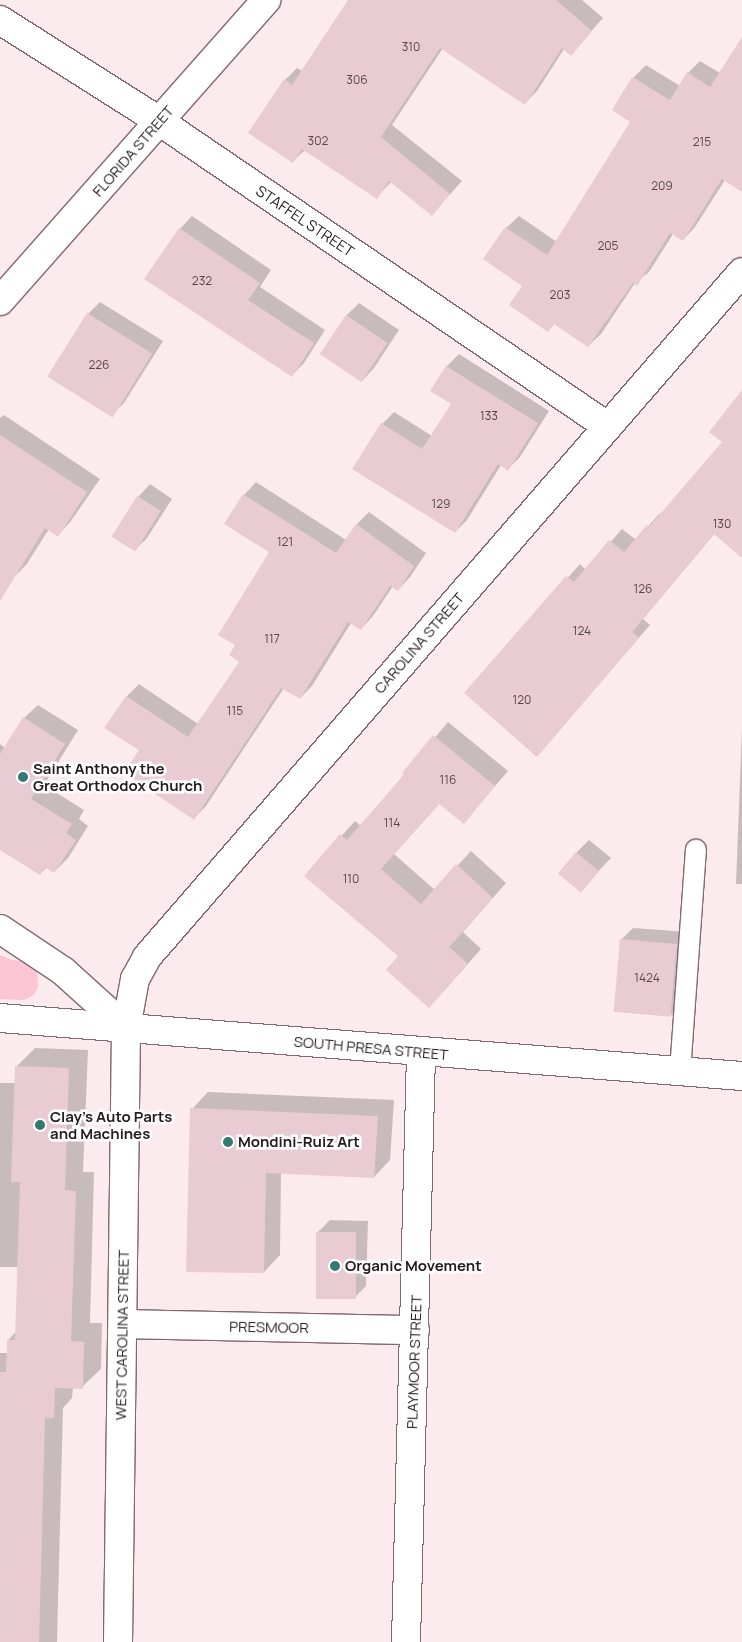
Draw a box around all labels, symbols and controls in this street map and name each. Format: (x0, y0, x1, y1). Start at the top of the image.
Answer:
house number: 310 (402, 40, 420, 54)
house number: 306 (346, 73, 368, 87)
street label: FLORIDA STREET (89, 102, 177, 200)
house number: 302 (308, 134, 328, 148)
house number: 215 (693, 135, 711, 149)
house number: 209 (651, 179, 673, 193)
street label: STAFFEL STREET (252, 181, 358, 261)
house number: 205 (597, 239, 619, 253)
house number: 232 (192, 274, 212, 288)
house number: 203 (550, 288, 570, 302)
house number: 226 (88, 358, 110, 372)
house number: 133 (480, 409, 498, 423)
house number: 129 (432, 497, 450, 511)
house number: 130 (713, 517, 731, 531)
house number: 121 (277, 535, 293, 549)
house number: 126 (634, 582, 652, 596)
street label: CAROLINA STREET (370, 589, 468, 697)
house number: 124 (573, 624, 591, 638)
house number: 117 (264, 632, 280, 646)
house number: 120 (513, 693, 531, 707)
house number: 115 (227, 704, 243, 718)
place label: Saint Anthony the Great Orthodox Church (33, 759, 202, 794)
marker: Saint Anthony the Great Orthodox Church (17, 771, 29, 783)
house number: 116 (440, 773, 456, 787)
house number: 114 (384, 816, 400, 830)
house number: 110 (343, 872, 359, 886)
house number: 1424 (634, 971, 660, 985)
street label: SOUTH PRESA STREET (293, 1032, 449, 1064)
place label: Clay's Auto Parts and Machines (50, 1107, 172, 1142)
marker: Clay's Auto Parts and Machines (34, 1119, 46, 1131)
place label: Mondini-Ruiz Art (238, 1133, 360, 1151)
marker: Mondini-Ruiz Art (222, 1136, 234, 1148)
street label: WEST CAROLINA STREET (112, 1249, 132, 1421)
place label: Organic Movement (345, 1257, 482, 1275)
marker: Organic Movement (329, 1260, 341, 1272)
street label: PLAYMOOR STREET (403, 1295, 425, 1429)
street label: PRESMOOR (229, 1317, 309, 1337)

